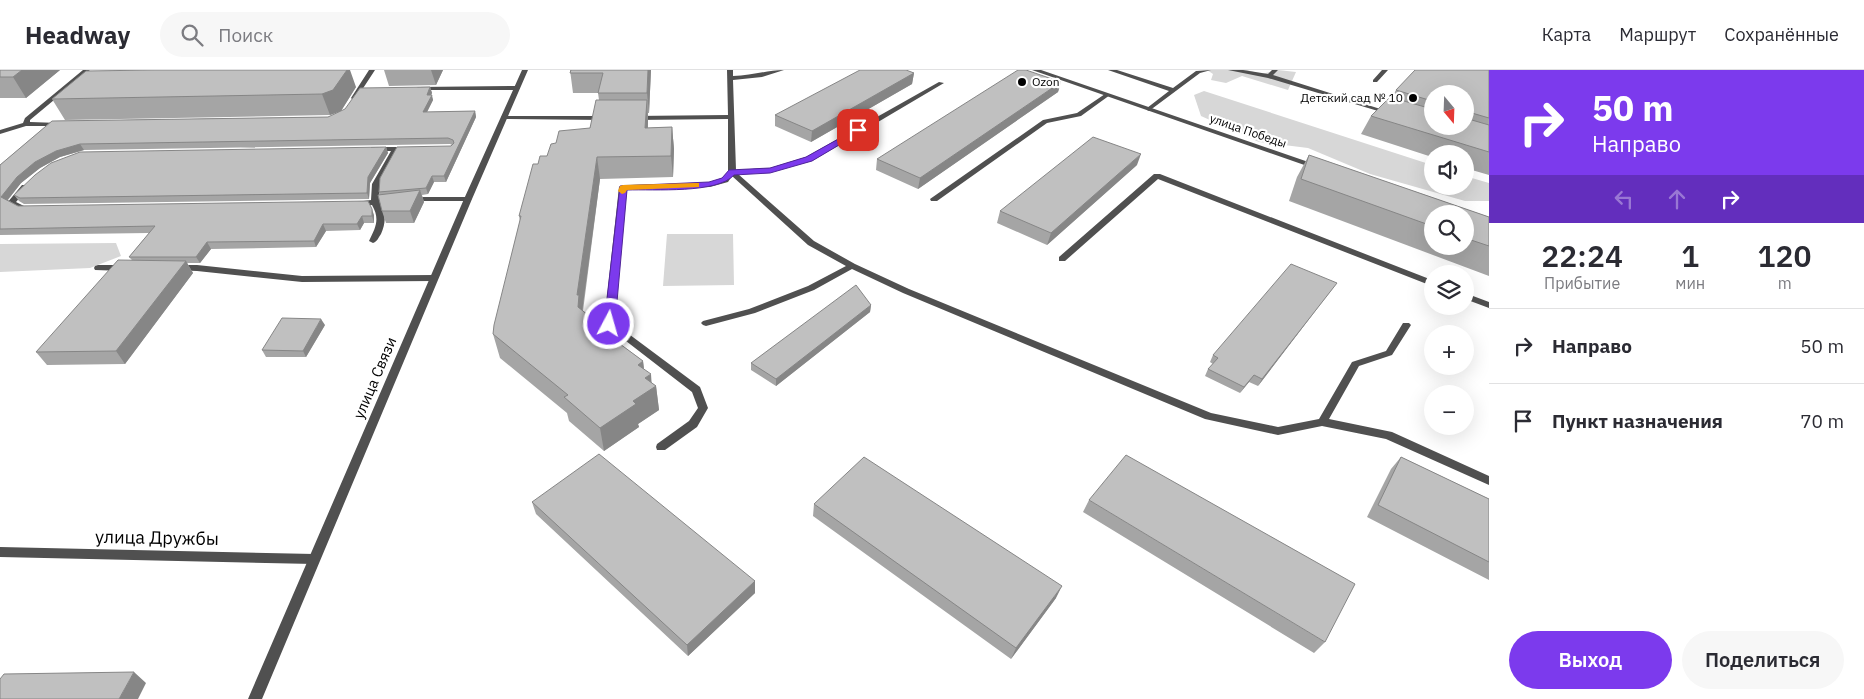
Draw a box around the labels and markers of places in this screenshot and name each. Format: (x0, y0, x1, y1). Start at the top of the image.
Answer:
place label: Ozon (1032, 74, 1059, 89)
marker: Ozon (1016, 76, 1028, 88)
place label: Детский сад № 10 (1301, 90, 1403, 105)
marker: Детский сад № 10 (1407, 92, 1419, 104)
pin (837, 109, 879, 151)

